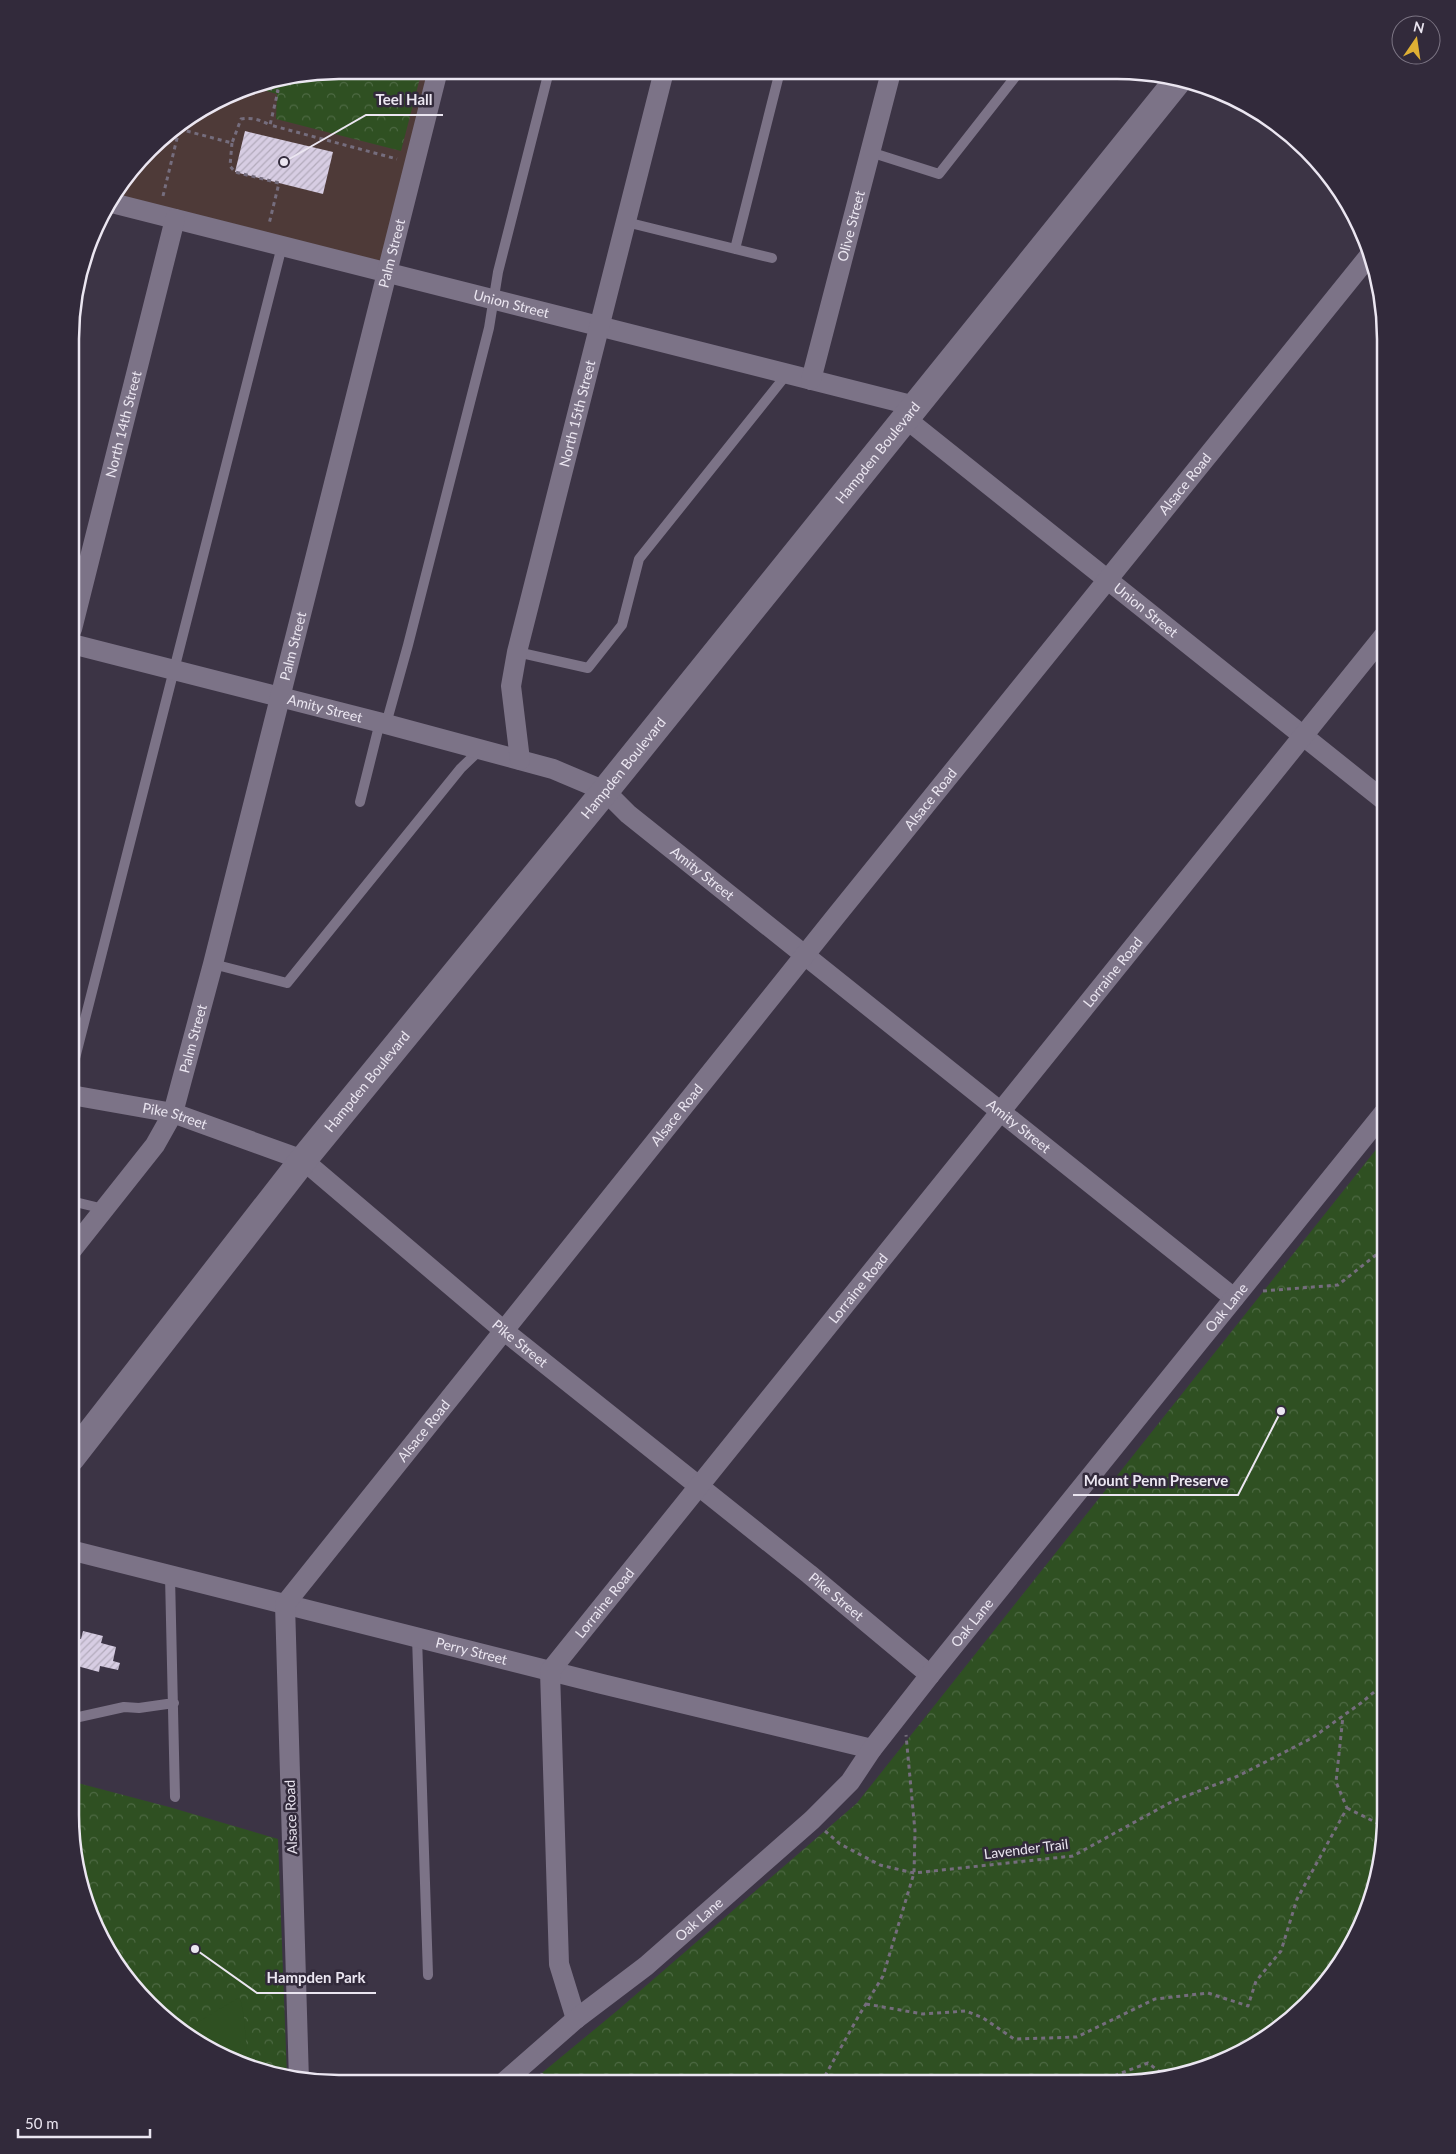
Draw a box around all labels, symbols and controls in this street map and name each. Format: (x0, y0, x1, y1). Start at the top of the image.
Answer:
north arrow (1391, 15, 1441, 65)
text: N (1412, 17, 1426, 36)
callout: Teel Hall (366, 85, 443, 115)
text: Teel Hall (375, 90, 433, 108)
street label: Olive Street (833, 189, 868, 263)
street label: Palm Street (375, 217, 408, 290)
street label: Union Street (472, 286, 551, 321)
street label: North 15th Street (555, 358, 599, 469)
street label: North 14th Street (101, 369, 145, 479)
street label: Hampden Boulevard (831, 398, 923, 507)
street label: Alsace Road (1155, 449, 1215, 518)
street label: Union Street (1110, 579, 1182, 641)
street label: Palm Street (276, 610, 309, 682)
street label: Amity Street (286, 690, 364, 726)
street label: Hampden Boulevard (577, 714, 669, 822)
street label: Alsace Road (900, 764, 960, 833)
street label: Amity Street (667, 842, 738, 904)
street label: Lorraine Road (1079, 933, 1146, 1010)
street label: Palm Street (175, 1002, 210, 1075)
street label: Hampden Boulevard (320, 1027, 413, 1135)
street label: Alsace Road (647, 1080, 706, 1149)
street label: Amity Street (984, 1095, 1054, 1156)
street label: Pike Street (141, 1099, 210, 1133)
street label: Lorraine Road (825, 1250, 891, 1326)
street label: Oak Lane (1201, 1279, 1251, 1335)
street label: Pike Street (489, 1316, 552, 1370)
street label: Alsace Road (393, 1396, 453, 1465)
callout: Mount Penn Preserve (1073, 1465, 1238, 1495)
text: Mount Penn Preserve (1084, 1471, 1228, 1489)
street label: Lorraine Road (571, 1564, 638, 1641)
street label: Pike Street (806, 1568, 867, 1624)
street label: Oak Lane (947, 1595, 997, 1650)
street label: Perry Street (434, 1633, 509, 1668)
street label: Alsace Road (281, 1780, 300, 1854)
street label: Lavender Trail (983, 1835, 1069, 1862)
street label: Oak Lane (671, 1893, 726, 1945)
callout: Hampden Park (257, 1963, 376, 1993)
text: Hampden Park (267, 1968, 366, 1986)
scale bar (18, 2106, 150, 2138)
text: 50 m (25, 2114, 59, 2132)

